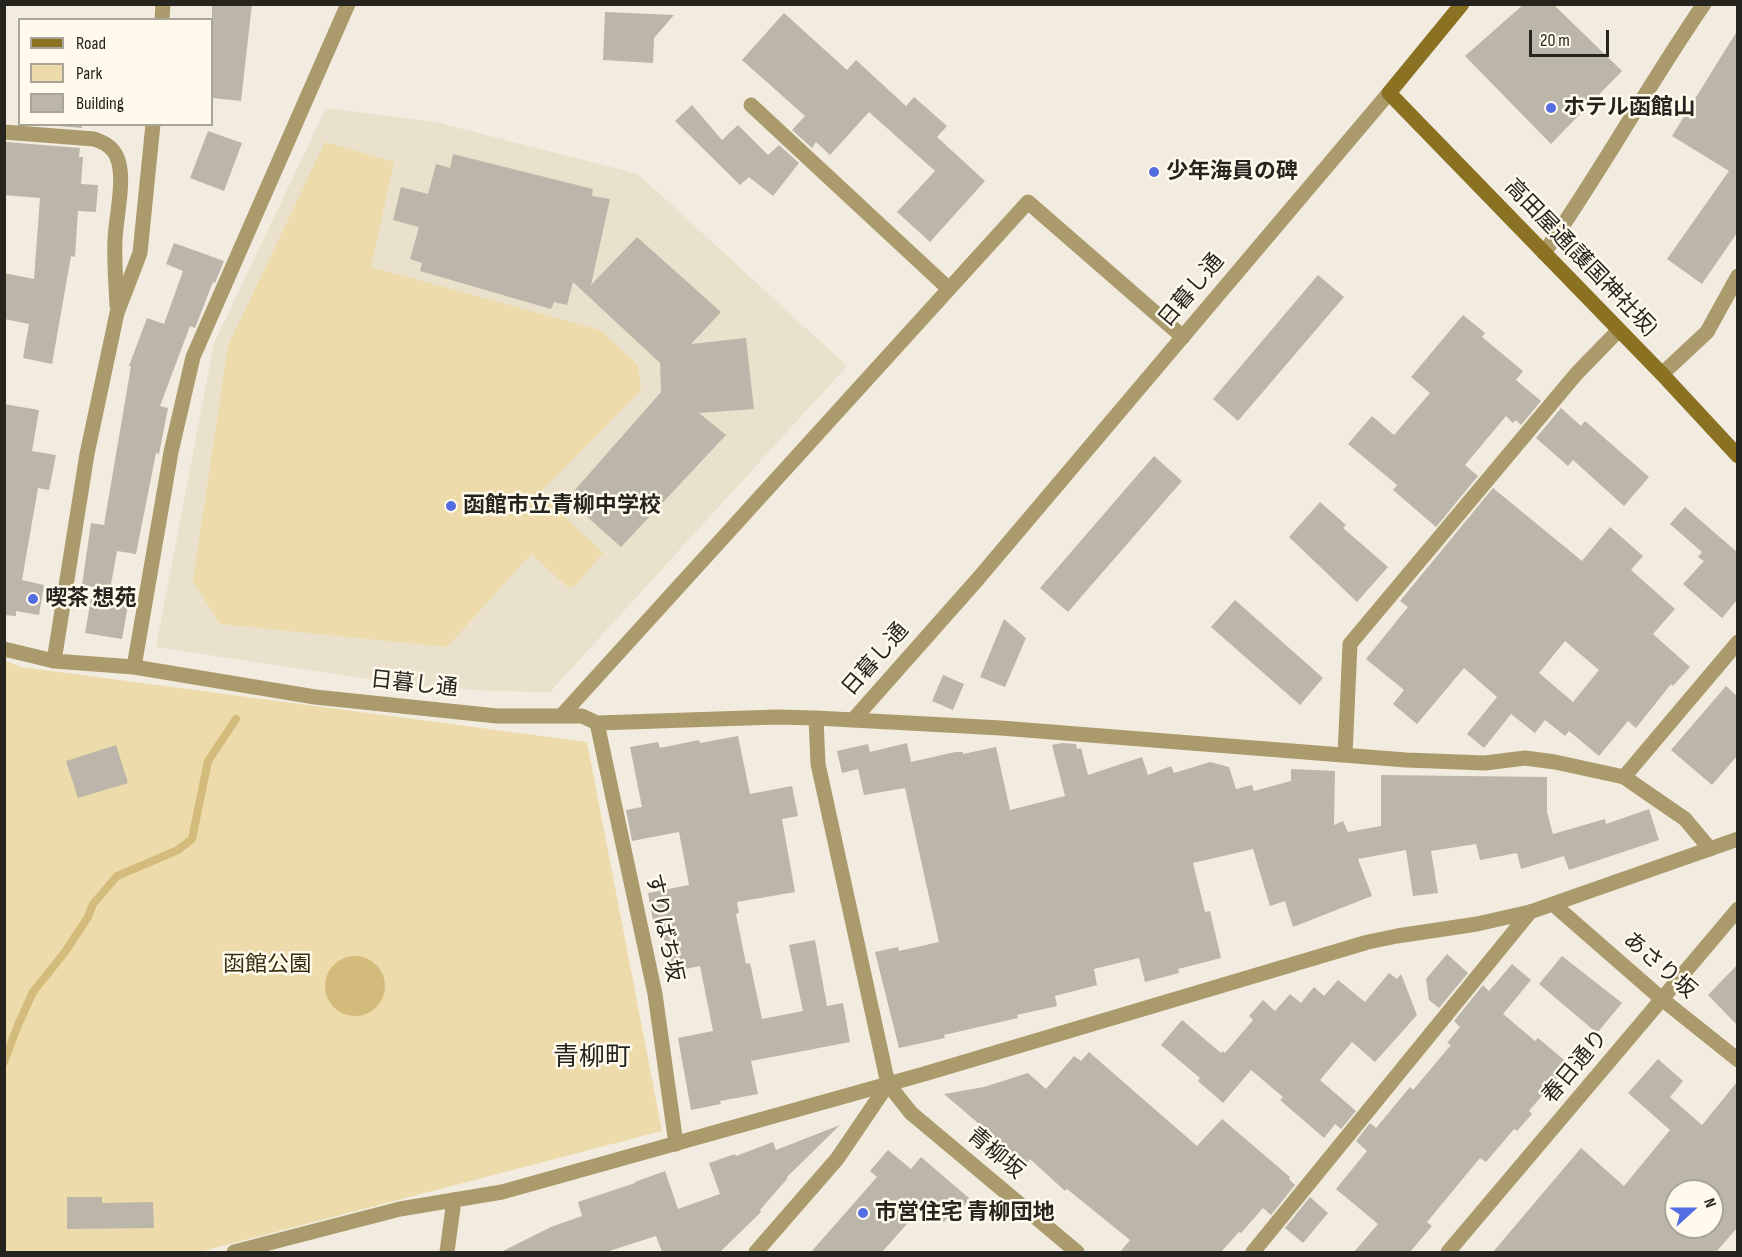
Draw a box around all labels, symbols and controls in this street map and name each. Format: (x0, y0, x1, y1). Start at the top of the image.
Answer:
legend (18, 18, 213, 126)
scale bar (1532, 18, 1612, 56)
text: 20 m (1540, 30, 1570, 51)
text: Road (76, 33, 106, 54)
text: Park (76, 63, 102, 84)
text: Building (76, 93, 124, 114)
place label: ホテル函館山 (1563, 95, 1695, 121)
marker: ホテル函館山 (1544, 101, 1558, 115)
place label: 少年海員の碑 (1166, 159, 1298, 185)
marker: 少年海員の碑 (1147, 165, 1161, 179)
street label: 高田屋通(護国神社坂) (1498, 174, 1662, 342)
street label: 日暮し通 (1154, 249, 1230, 333)
place label: 函館市立青柳中学校 (463, 493, 661, 519)
marker: 函館市立青柳中学校 (444, 499, 458, 513)
place label: 喫茶 想苑 (45, 586, 136, 612)
marker: 喫茶 想苑 (26, 592, 40, 606)
street label: 日暮し通 (837, 618, 915, 702)
street label: 日暮し通 (369, 667, 459, 703)
street label: すりばち坂 (639, 871, 687, 985)
street label: あさり坂 (1617, 927, 1701, 1005)
park label: 函館公園 (223, 952, 311, 978)
street label: 春日通り (1538, 1025, 1614, 1109)
district label: 青柳町 (553, 1042, 631, 1074)
street label: 青柳坂 (961, 1123, 1029, 1185)
north arrow (1664, 1179, 1724, 1239)
text: N (1699, 1196, 1720, 1210)
place label: 市営住宅 青柳団地 (875, 1200, 1054, 1226)
marker: 市営住宅 青柳団地 (856, 1206, 870, 1220)

